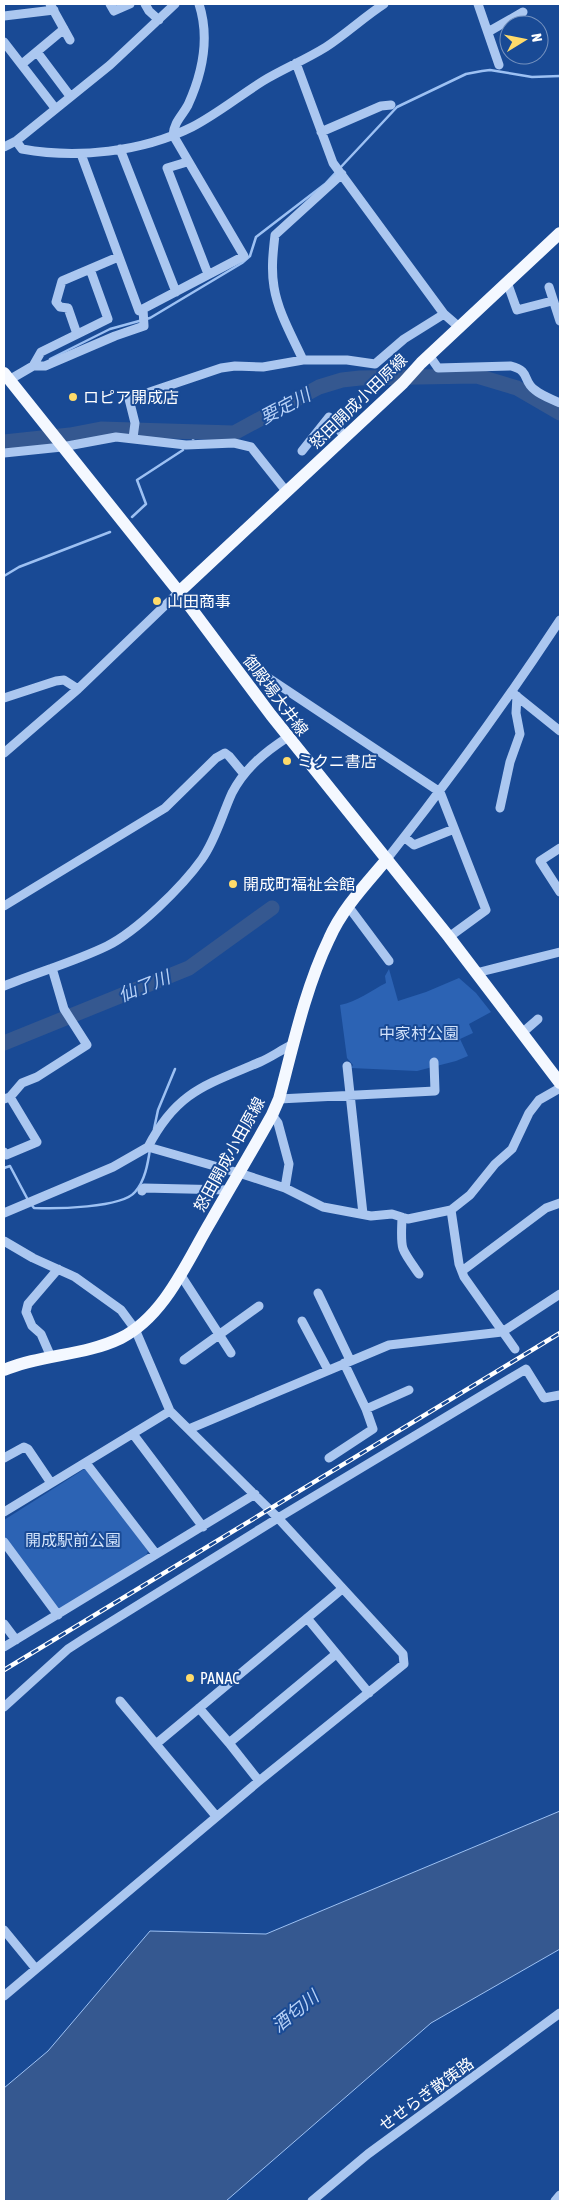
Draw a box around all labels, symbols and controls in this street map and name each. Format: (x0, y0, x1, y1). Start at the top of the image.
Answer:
north arrow (499, 15, 549, 65)
text: N (528, 32, 545, 43)
street label: 怒田開成小田原線 (306, 350, 410, 452)
water label: 要定川 (256, 383, 316, 428)
place label: ロピア開成店 (83, 388, 179, 406)
marker: ロピア開成店 (67, 391, 79, 403)
place label: 山田商事 (167, 592, 231, 610)
marker: 山田商事 (151, 595, 163, 607)
street label: 御殿場大井線 (240, 651, 312, 739)
place label: ミクニ書店 (297, 752, 377, 770)
marker: ミクニ書店 (281, 755, 293, 767)
place label: 開成町福祉会館 (243, 875, 355, 893)
marker: 開成町福祉会館 (227, 878, 239, 890)
water label: 仙了川 (115, 965, 175, 1006)
park label: 中家村公園 (379, 1024, 459, 1042)
street label: 怒田開成小田原線 (190, 1094, 268, 1214)
park label: 開成駅前公園 (25, 1531, 121, 1549)
place label: PANAC (200, 1669, 240, 1687)
marker: PANAC (184, 1672, 196, 1684)
water label: 酒匂川 (267, 1985, 324, 2036)
street label: せせらぎ散策路 (375, 2054, 477, 2134)

